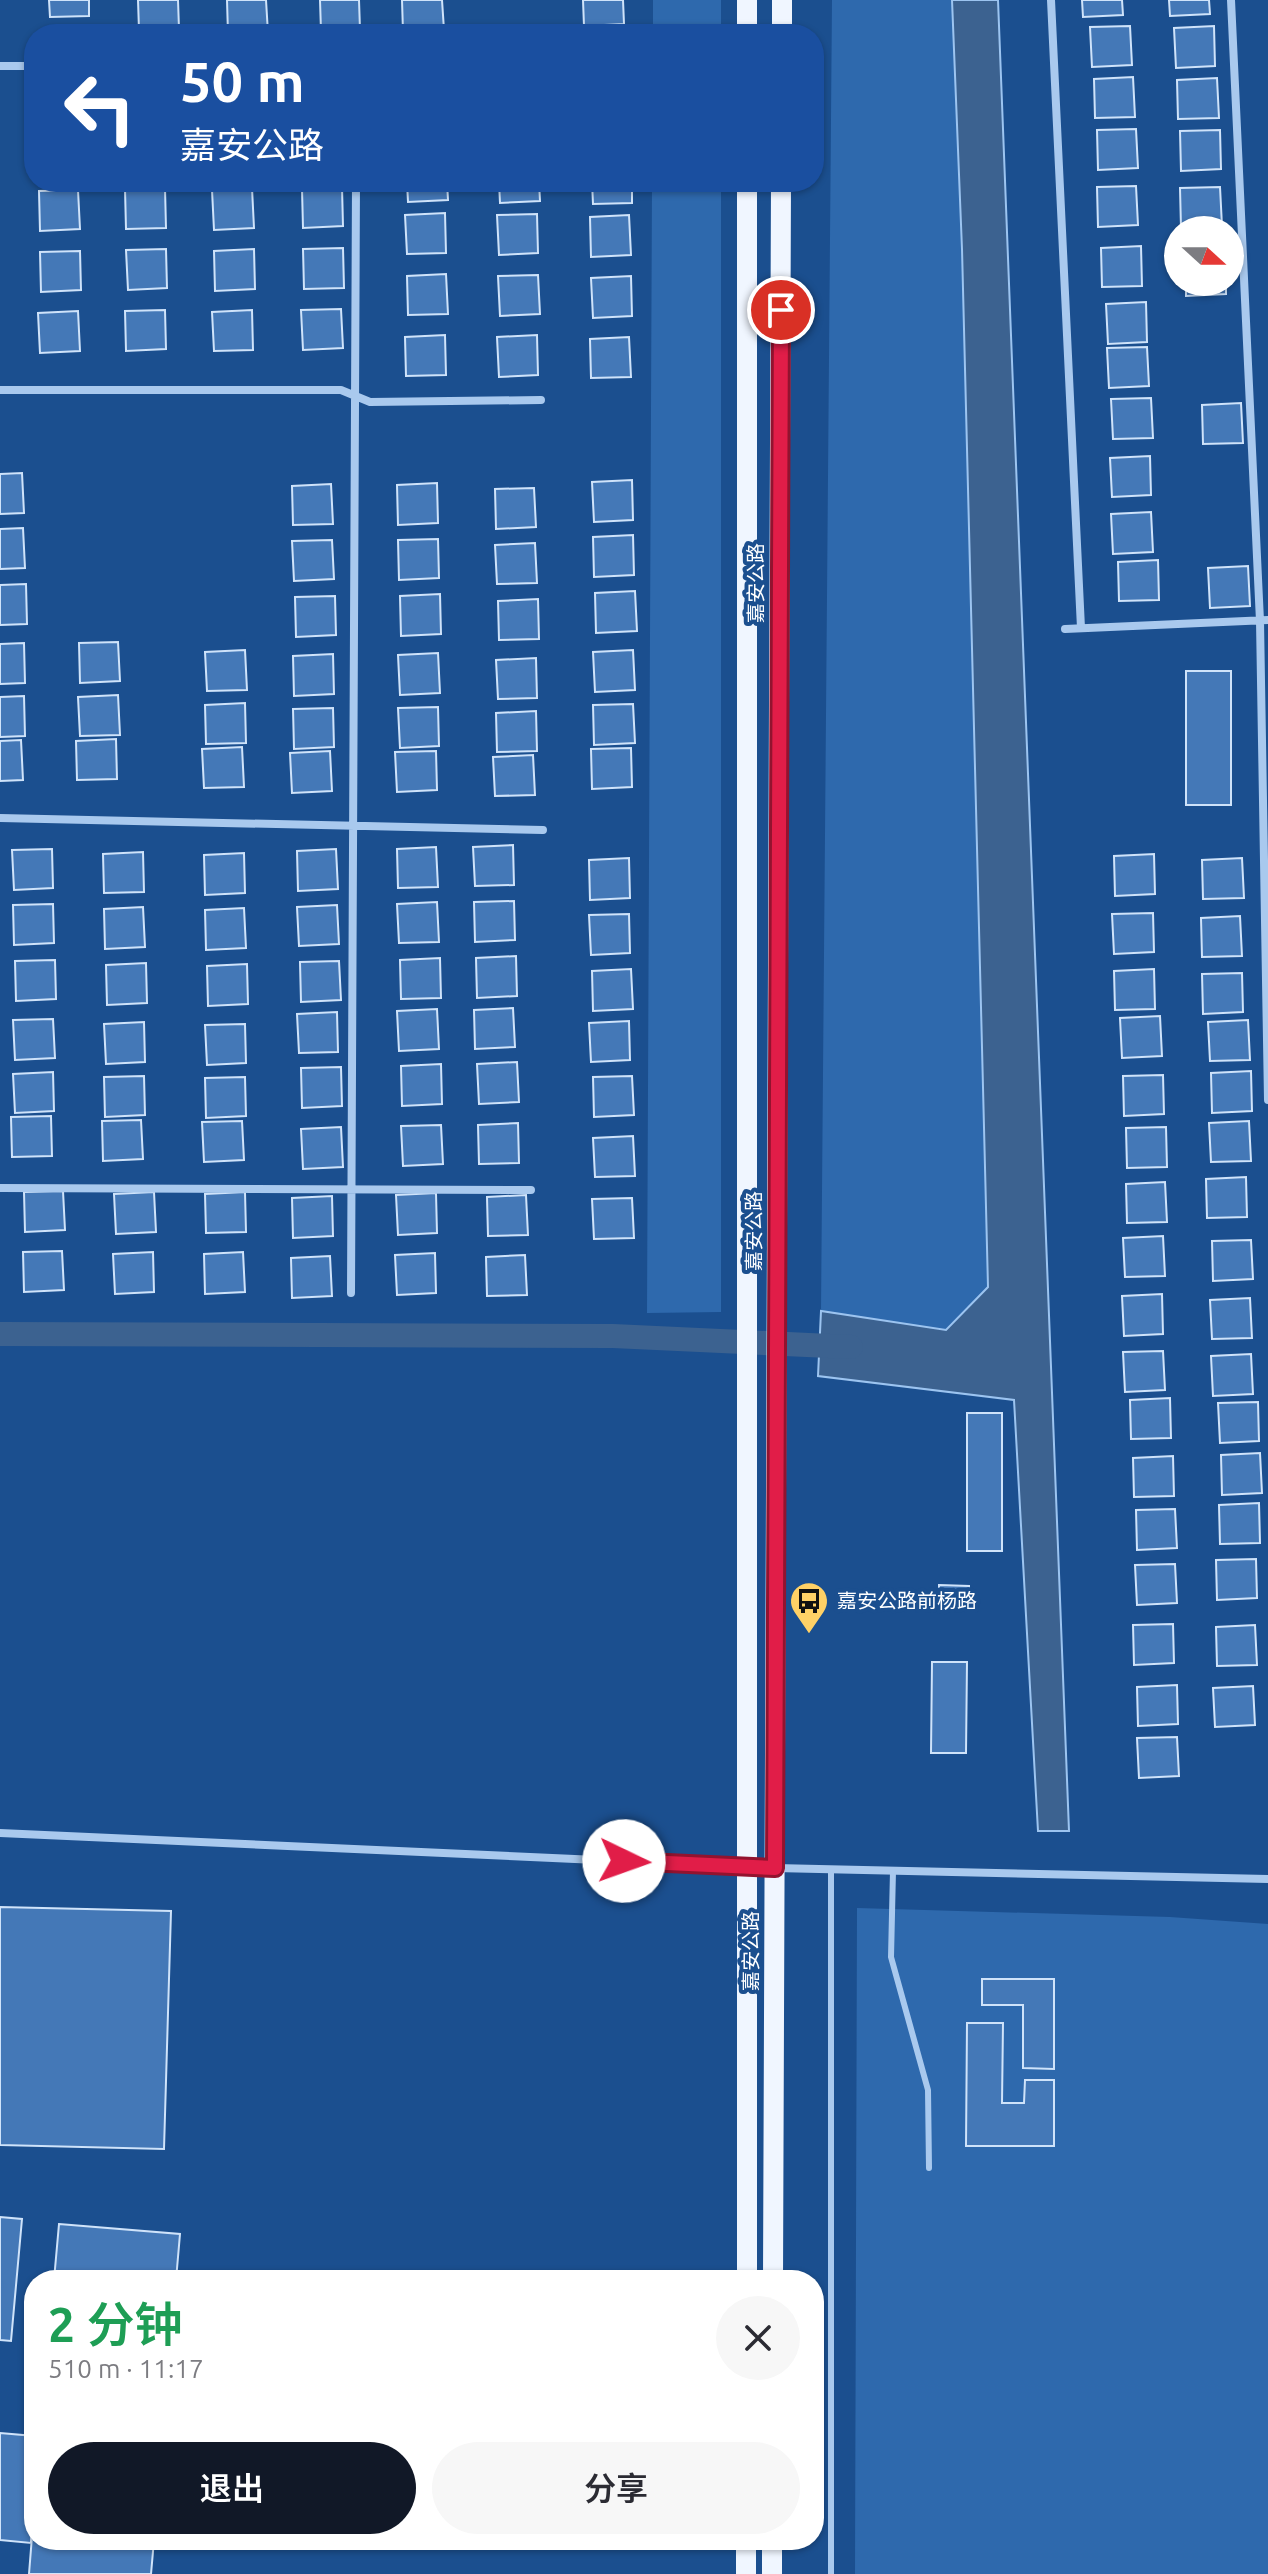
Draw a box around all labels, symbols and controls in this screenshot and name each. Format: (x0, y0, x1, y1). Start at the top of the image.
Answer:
text: 50 m (180, 50, 305, 113)
icon: left (48, 56, 152, 160)
text: 嘉安公路 (180, 124, 324, 165)
north arrow (1164, 216, 1244, 296)
map controls (1164, 216, 1244, 296)
pin (747, 276, 815, 344)
icon: arrive (759, 288, 803, 332)
street label: 嘉安公路 (744, 543, 767, 623)
street label: 嘉安公路 (742, 1191, 765, 1271)
bus stop icon: 嘉安公路前杨路 (788, 1580, 830, 1635)
place label: 嘉安公路前杨路 (837, 1589, 977, 1612)
position arrow (582, 1819, 666, 1903)
street label: 嘉安公路 (739, 1911, 762, 1991)
button: close (716, 2296, 800, 2380)
text: 2 分钟 (48, 2297, 182, 2351)
text: 510 m · 11:17 (48, 2354, 204, 2383)
button: 退出 (48, 2442, 416, 2534)
button: 分享 (432, 2442, 800, 2534)

